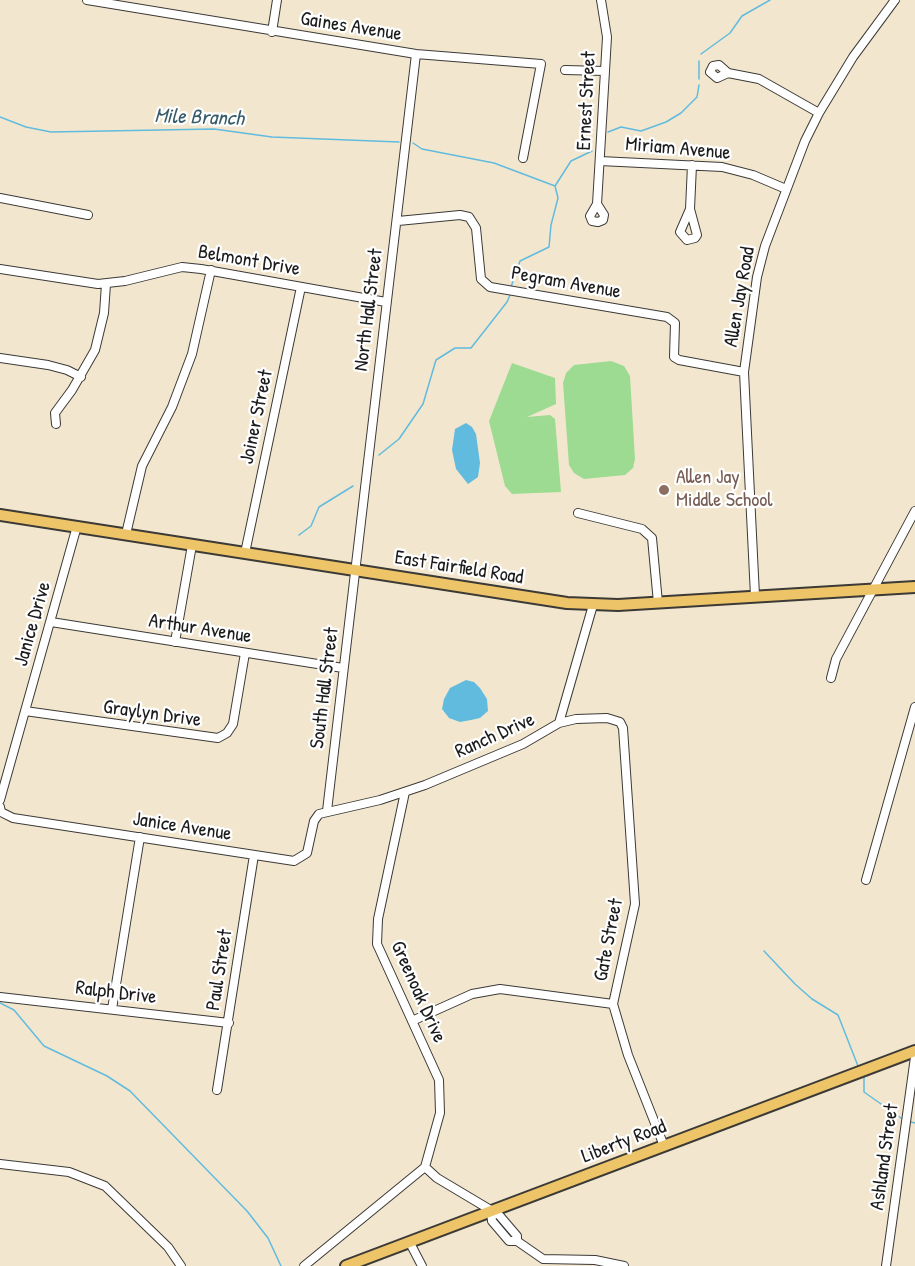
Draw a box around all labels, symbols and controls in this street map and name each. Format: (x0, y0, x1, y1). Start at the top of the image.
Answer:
street label: Gaines Avenue (299, 7, 403, 47)
street label: Ernest Street (572, 51, 602, 151)
water label: Mile Branch (154, 104, 244, 132)
street label: Miriam Avenue (624, 132, 732, 166)
street label: Belmont Drive (196, 240, 302, 282)
street label: Allen Jay Road (719, 245, 761, 349)
street label: North Hall Street (350, 247, 388, 373)
street label: Pegram Avenue (509, 262, 623, 304)
street label: Joiner Street (235, 368, 279, 466)
place label: Allen Jay Middle School (676, 466, 773, 513)
marker: Allen Jay Middle School (657, 483, 671, 497)
street label: East Fairfield Road (393, 546, 525, 590)
street label: Janice Drive (10, 579, 56, 669)
street label: Arthur Avenue (147, 609, 253, 649)
street label: South Hall Street (306, 626, 344, 750)
street label: Graylyn Drive (101, 695, 203, 733)
street label: Ranch Drive (452, 708, 538, 764)
street label: Janice Avenue (131, 807, 233, 847)
street label: Gate Street (589, 897, 629, 983)
street label: Paul Street (202, 928, 238, 1012)
street label: Greenoak Drive (385, 937, 451, 1047)
street label: Ralph Drive (74, 976, 158, 1010)
street label: Ashland Street (866, 1102, 904, 1212)
street label: Liberty Road (578, 1115, 670, 1169)

